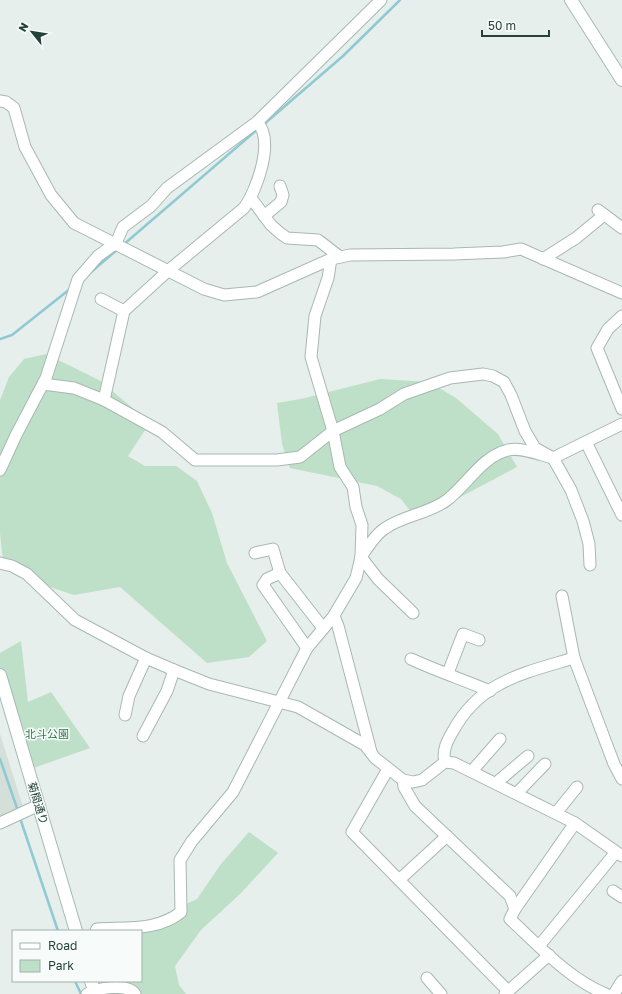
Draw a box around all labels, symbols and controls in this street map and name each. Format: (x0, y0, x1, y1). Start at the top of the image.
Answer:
north arrow (12, 12, 52, 52)
scale bar (482, 12, 549, 38)
text: 50 m (488, 18, 516, 33)
text: N (15, 20, 31, 34)
park label: 北斗公園 (25, 727, 69, 740)
street label: 菊間通り (26, 780, 51, 826)
legend (12, 930, 142, 982)
text: Road (48, 938, 77, 953)
text: Park (48, 958, 74, 973)

